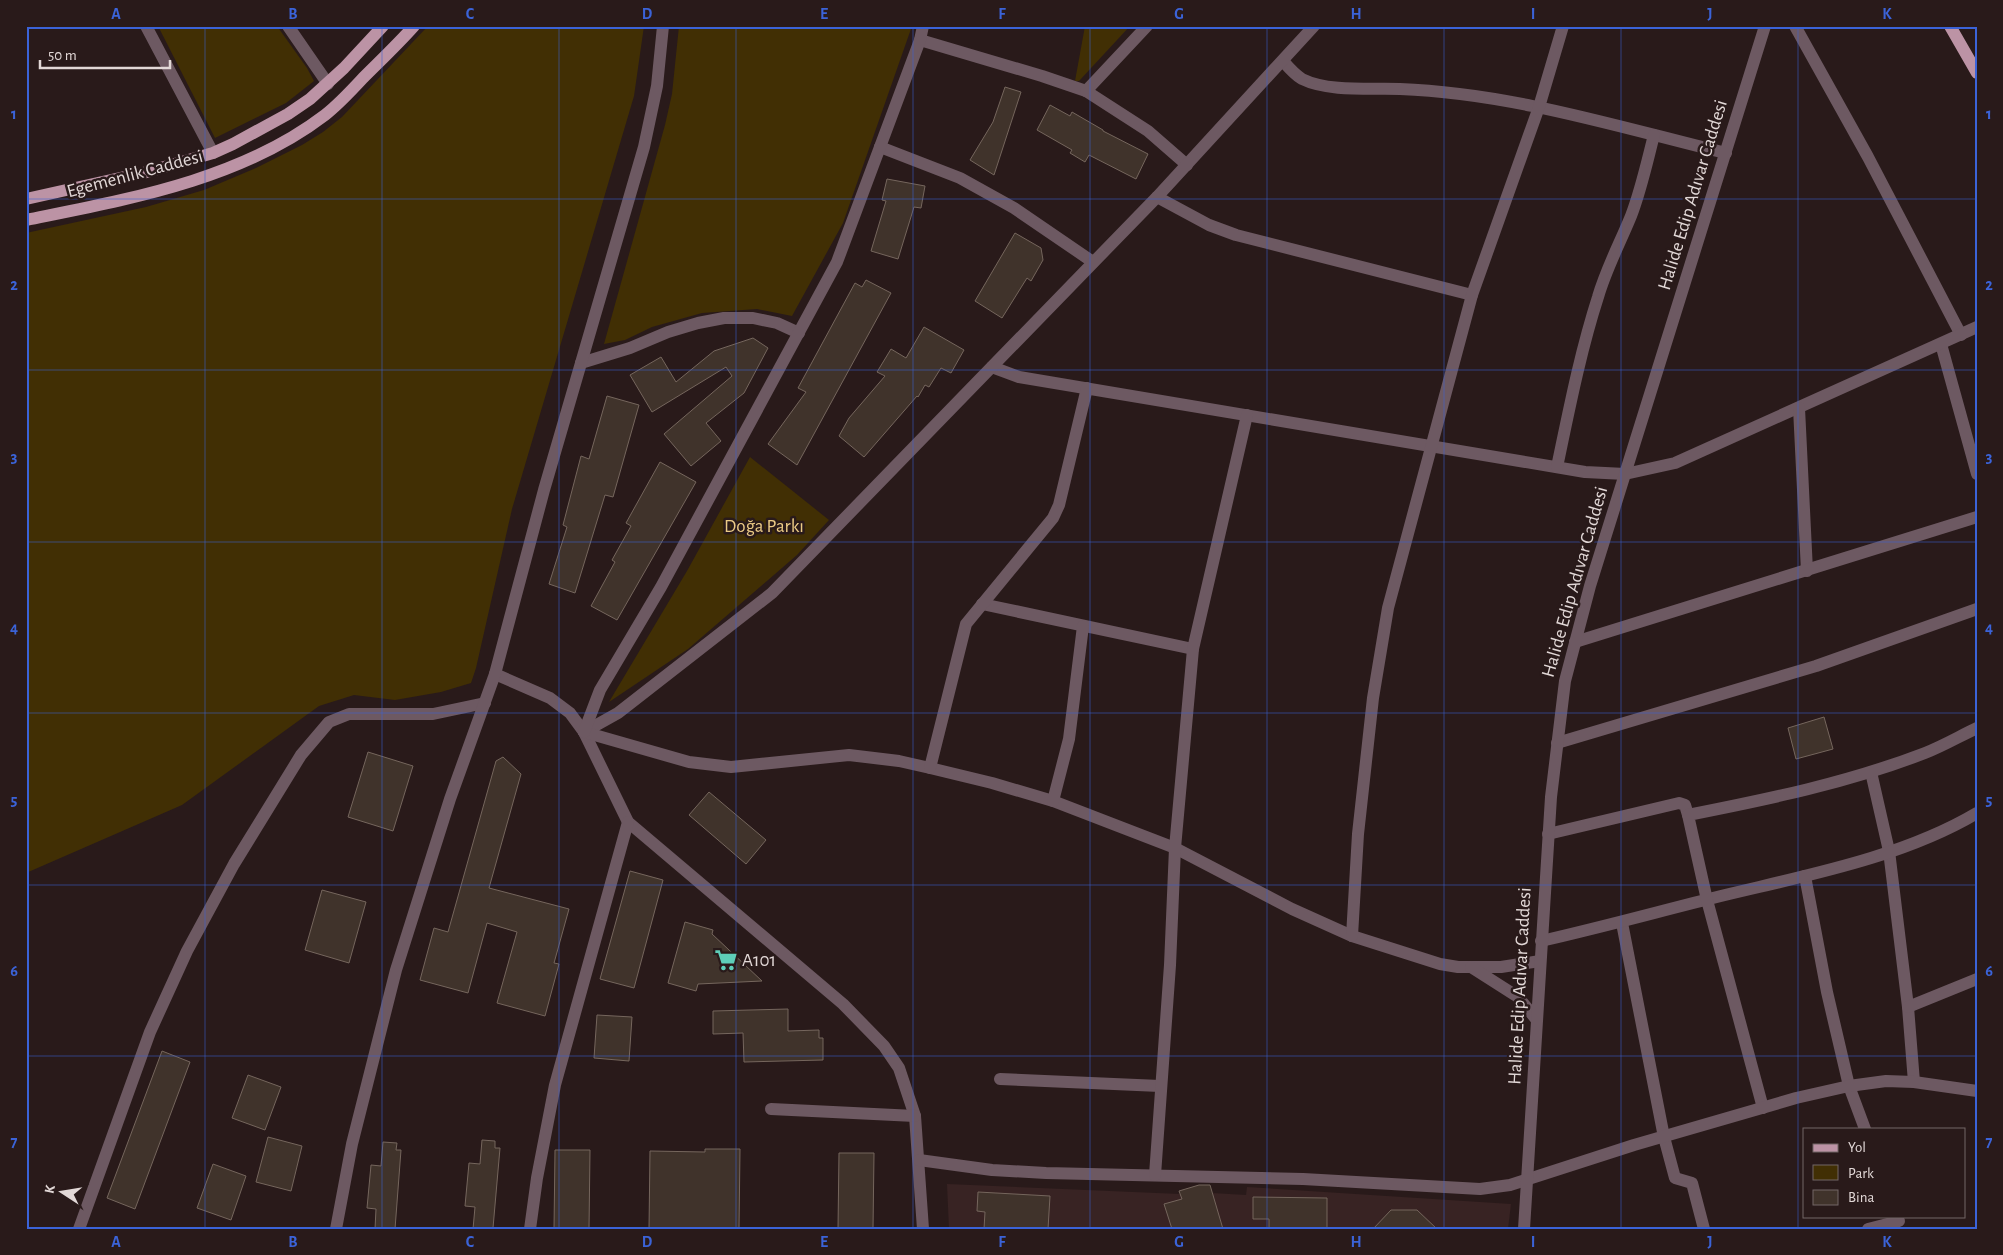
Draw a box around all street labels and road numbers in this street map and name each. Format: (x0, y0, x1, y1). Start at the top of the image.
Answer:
street label: Halide Edip Adıvar Caddesi (1655, 98, 1731, 292)
street label: Egemenlik Caddesi (65, 147, 205, 201)
street label: Halide Edip Adıvar Caddesi (1539, 484, 1611, 680)
street label: Halide Edip Adıvar Caddesi (1505, 887, 1535, 1085)

